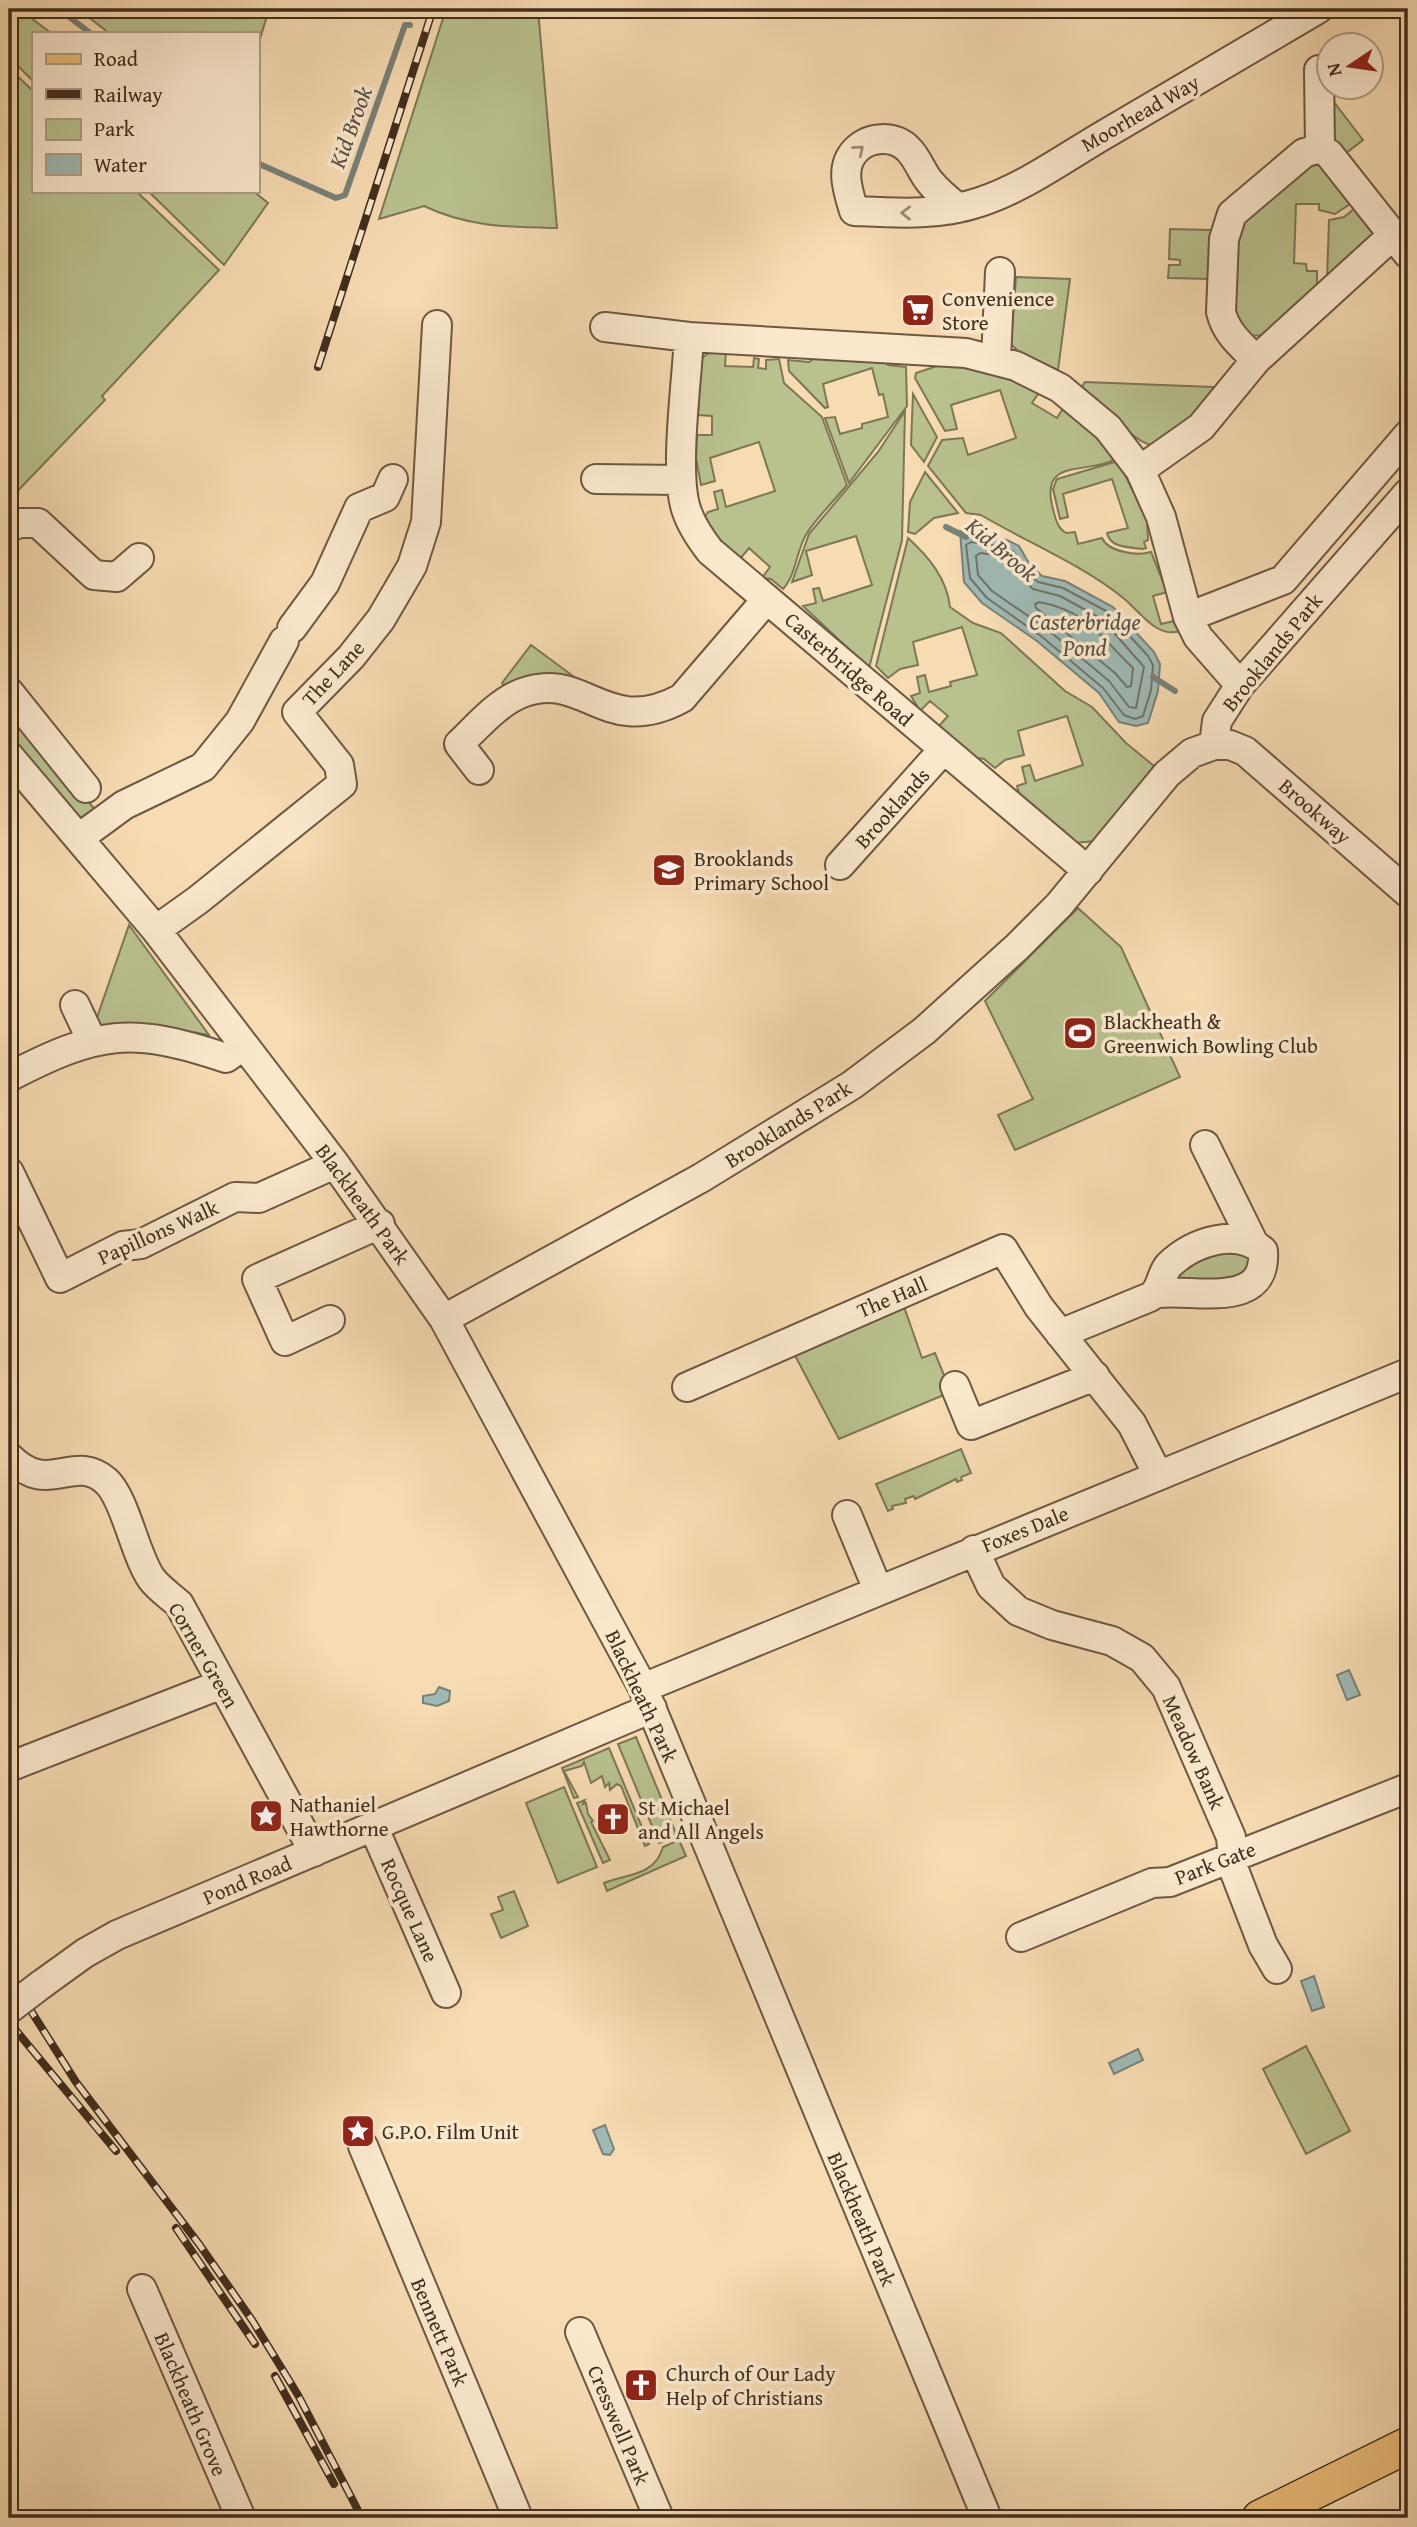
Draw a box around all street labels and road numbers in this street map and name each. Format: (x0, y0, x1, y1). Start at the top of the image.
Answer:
street label: Moorhead Way (1075, 66, 1205, 159)
street label: Brooklands Park (1214, 586, 1330, 718)
street label: Casterbridge Road (778, 604, 921, 734)
street label: The Lane (294, 633, 372, 713)
street label: Brooklands (847, 761, 937, 855)
street label: Brookway (1272, 771, 1359, 852)
street label: Brooklands Park (718, 1072, 858, 1175)
street label: Blackheath Park (308, 1137, 418, 1271)
street label: Papillons Walk (93, 1191, 224, 1272)
street label: The Hall (852, 1268, 932, 1326)
street label: Foxes Dale (977, 1497, 1073, 1560)
street label: Corner Green (161, 1596, 247, 1714)
street label: Blackheath Park (598, 1624, 686, 1768)
street label: Meadow Bank (1155, 1690, 1233, 1815)
street label: Park Gate (1170, 1833, 1260, 1893)
street label: Pond Road (198, 1847, 297, 1913)
street label: Rocque Lane (373, 1853, 447, 1967)
street label: Blackheath Park (820, 2147, 904, 2291)
street label: Bennett Park (403, 2273, 477, 2391)
street label: Blackheath Grove (147, 2327, 235, 2481)
street label: Cresswell Park (580, 2360, 658, 2490)

